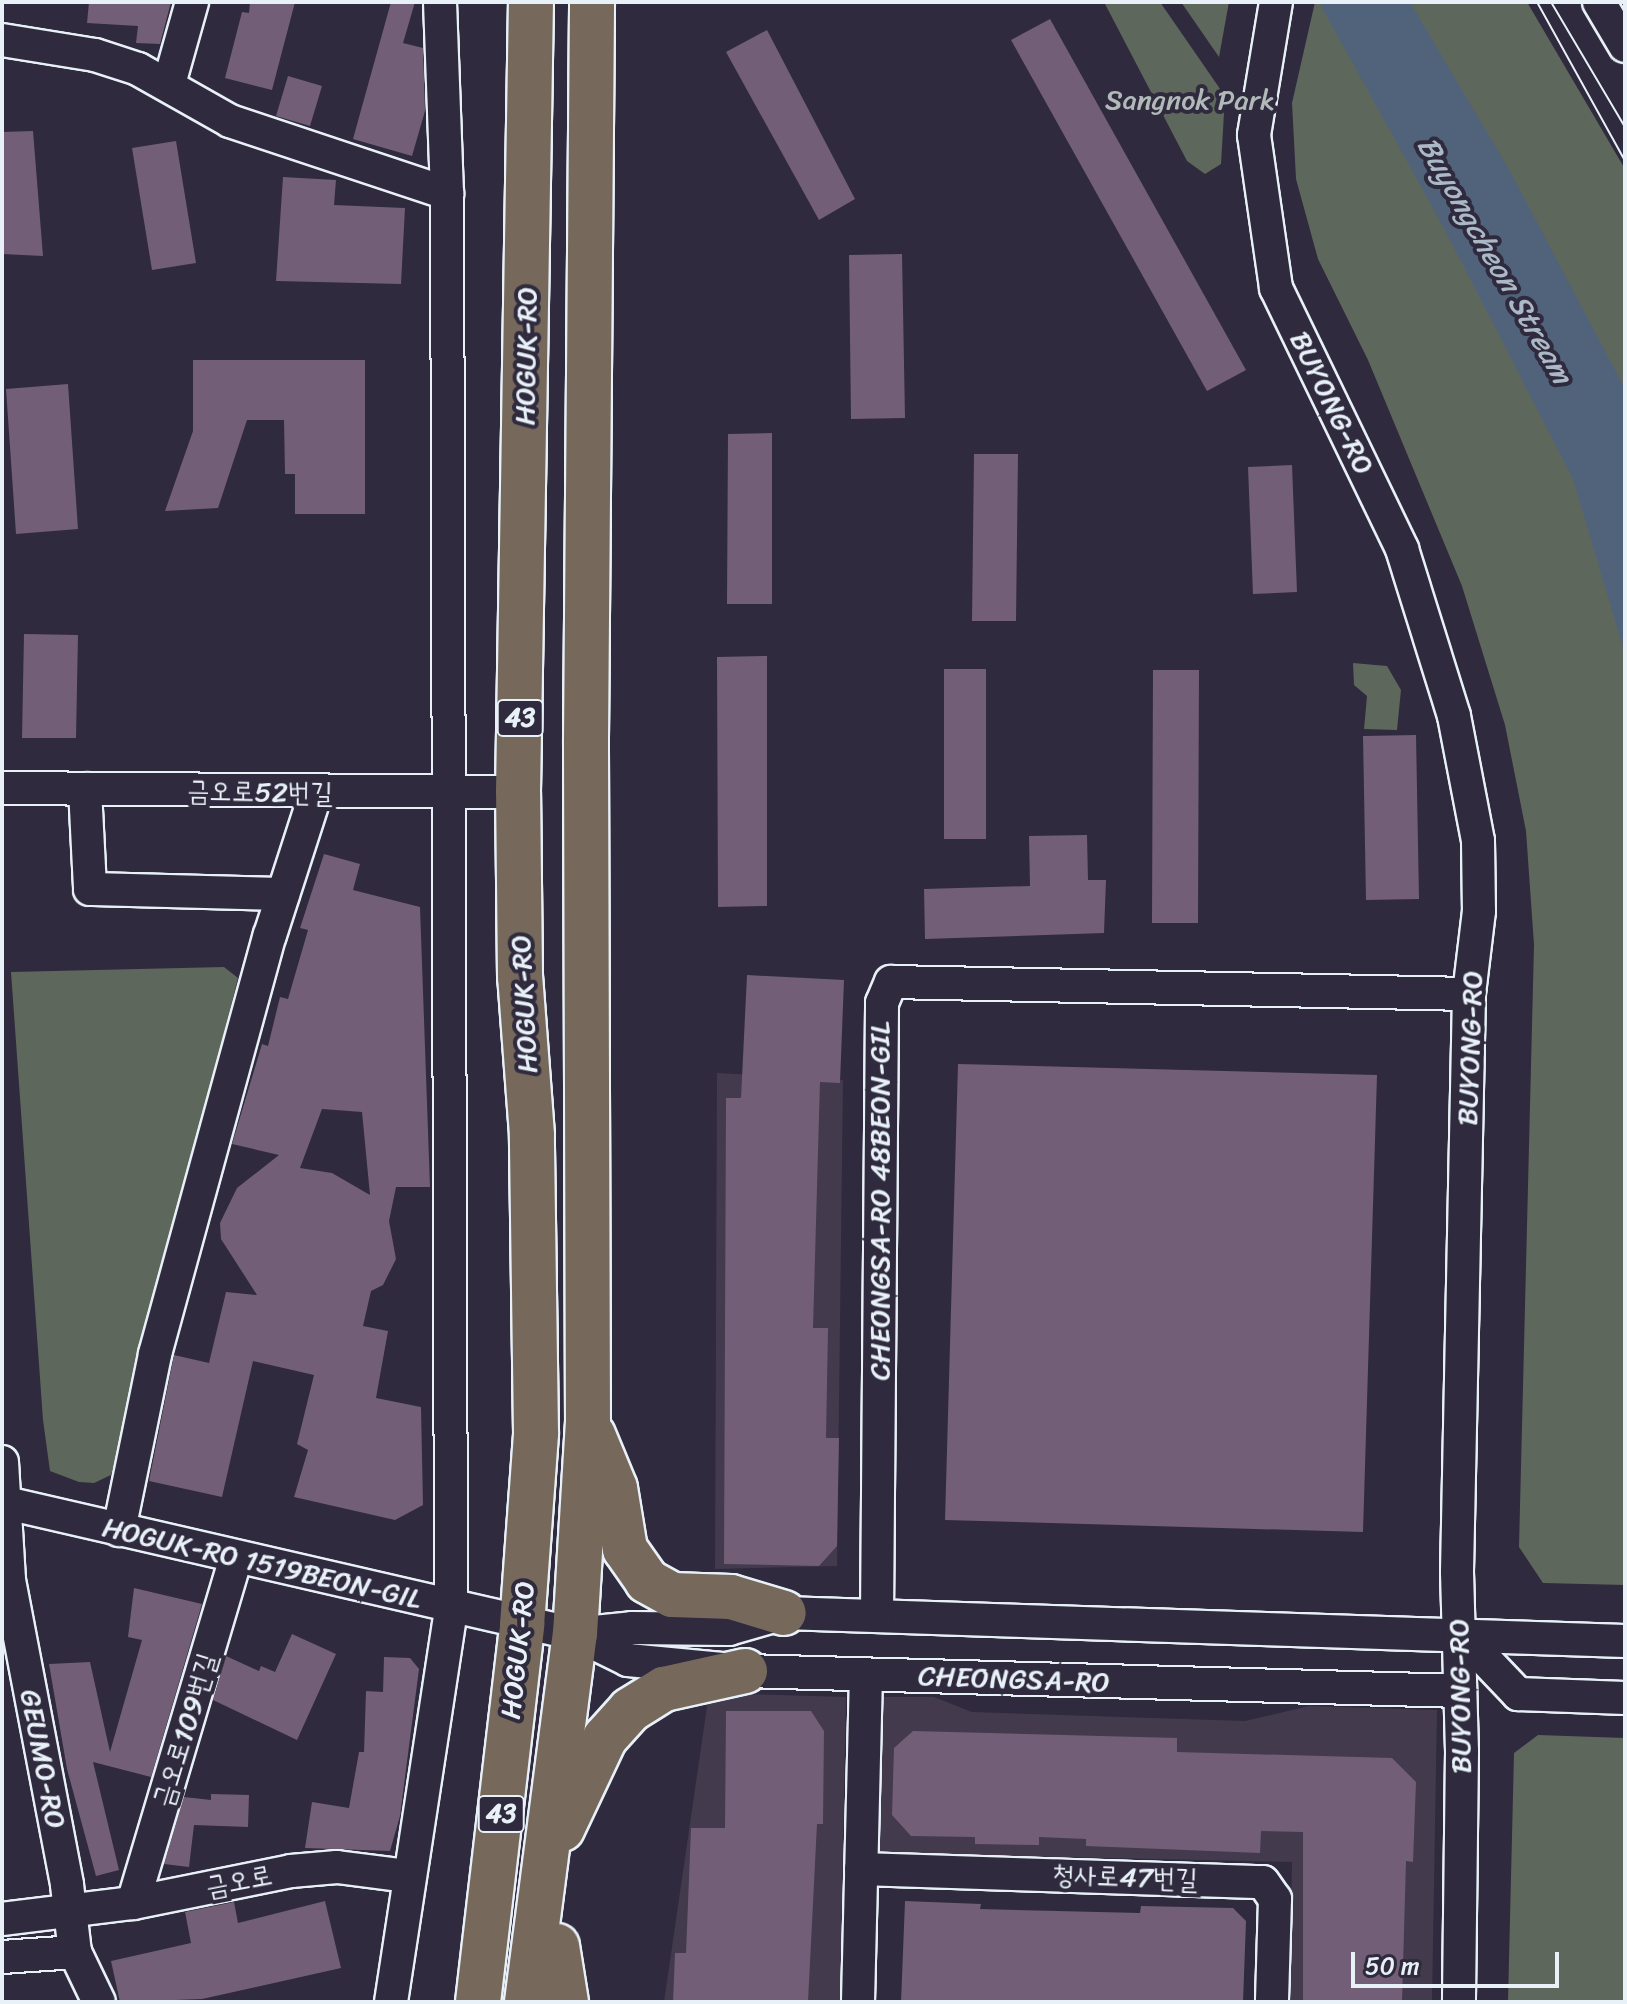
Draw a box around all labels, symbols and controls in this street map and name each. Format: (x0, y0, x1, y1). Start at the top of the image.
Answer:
park label: Sangnok Park (1105, 83, 1275, 117)
water label: Buyongcheon Stream (1410, 130, 1580, 390)
street label: HOGUK-RO (508, 286, 544, 426)
street label: BUYONG-RO (1283, 326, 1381, 480)
road number: 43 (496, 696, 544, 740)
street label: 금오로52번길 (187, 774, 333, 810)
street label: HOGUK-RO (504, 934, 544, 1074)
street label: BUYONG-RO (1451, 970, 1489, 1126)
street label: CHEONGSA-RO 48BEON-GIL (863, 1023, 897, 1379)
street label: HOGUK-RO 1519BEON-GIL (99, 1510, 425, 1616)
street label: HOGUK-RO (494, 1579, 542, 1721)
street label: BUYONG-RO (1442, 1618, 1478, 1774)
street label: 금오로109번길 (146, 1649, 224, 1811)
street label: CHEONGSA-RO (918, 1659, 1110, 1699)
street label: GEUMO-RO (13, 1686, 73, 1832)
road number: 43 (477, 1792, 525, 1836)
street label: 금오로 (203, 1858, 275, 1904)
street label: 청사로47번길 (1051, 1858, 1199, 1896)
scale bar (1355, 1936, 1563, 1986)
text: 50 m (1365, 1945, 1420, 1987)

